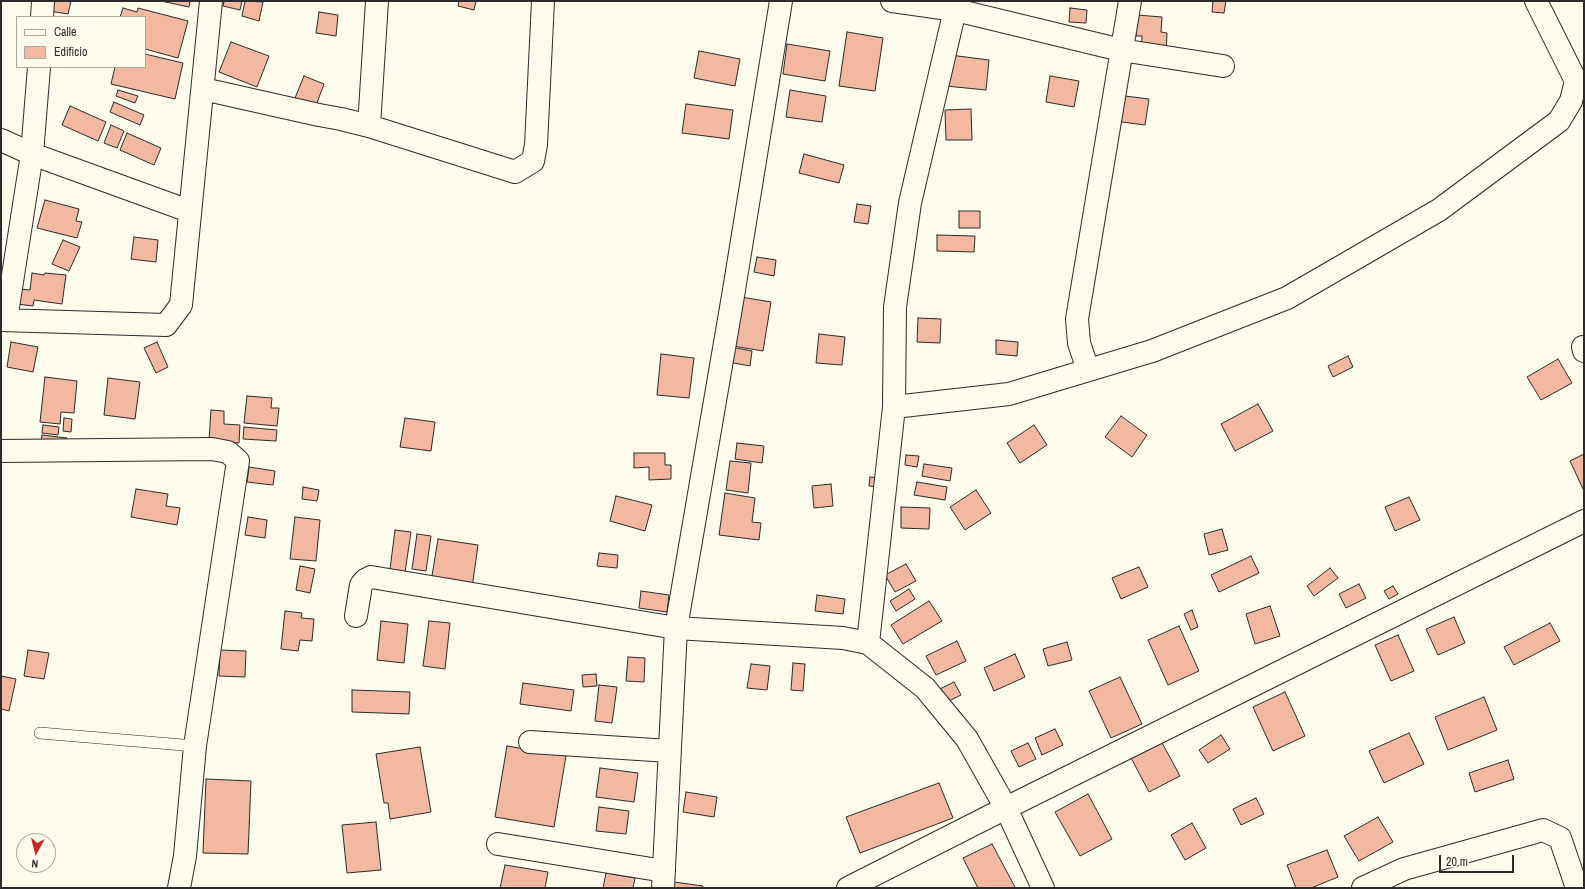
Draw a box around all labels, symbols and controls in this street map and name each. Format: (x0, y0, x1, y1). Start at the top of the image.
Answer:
legend (16, 16, 146, 68)
text: Calle (54, 24, 76, 40)
text: Edificio (54, 44, 87, 60)
north arrow (16, 833, 56, 873)
scale bar (1441, 847, 1516, 873)
text: 20 m (1446, 854, 1468, 870)
text: N (31, 857, 39, 871)

